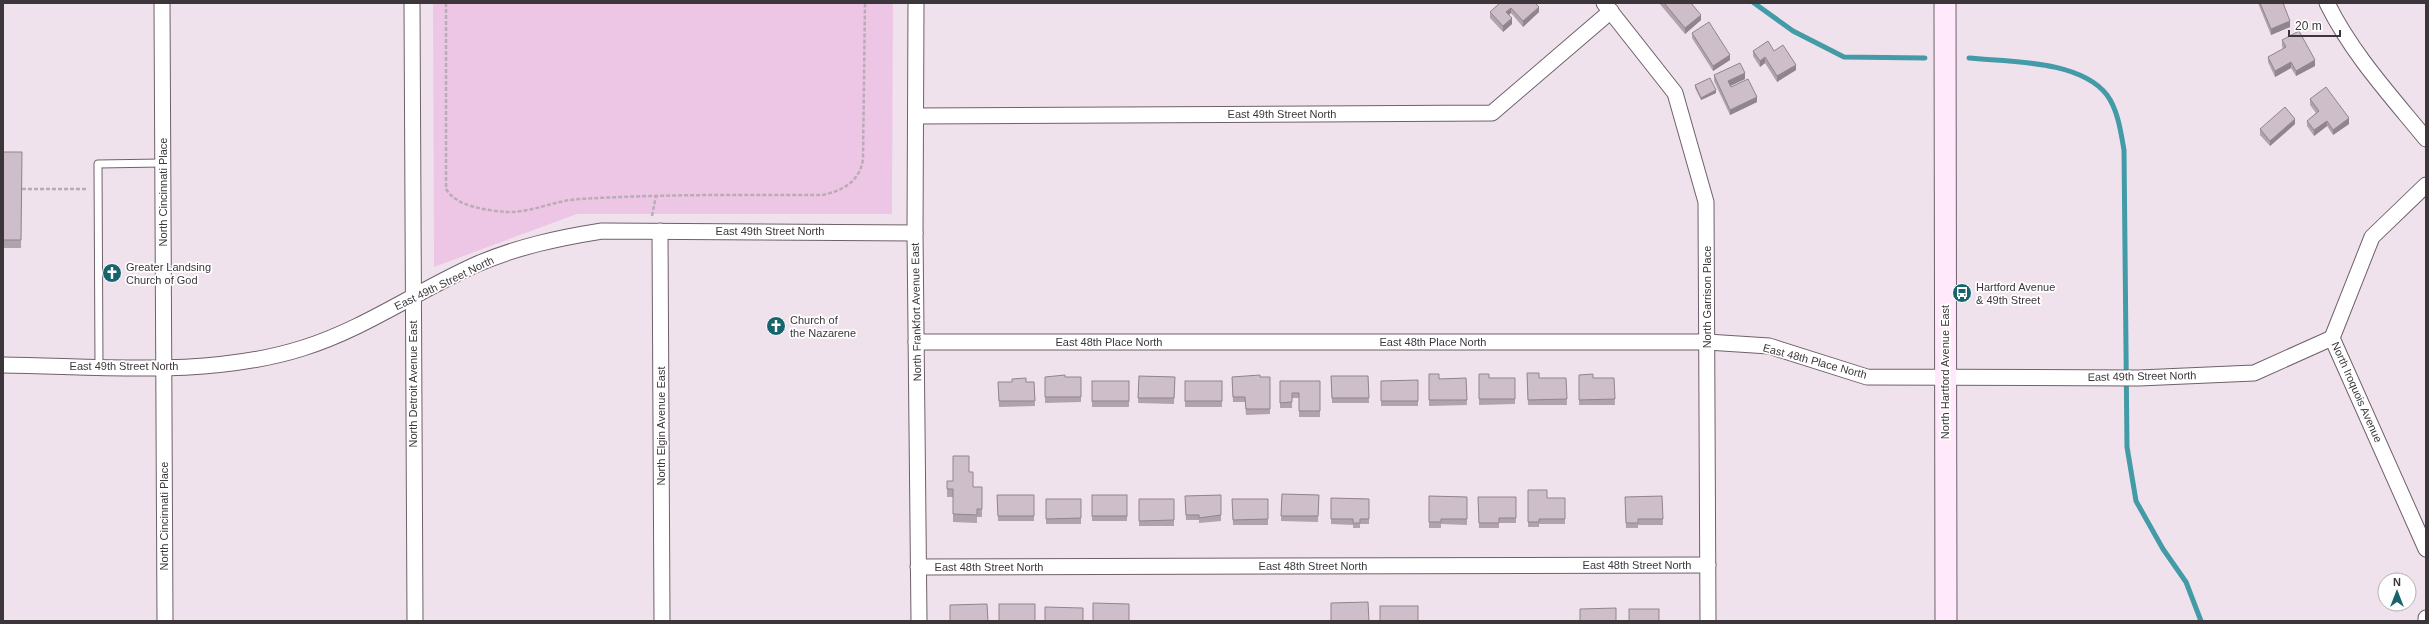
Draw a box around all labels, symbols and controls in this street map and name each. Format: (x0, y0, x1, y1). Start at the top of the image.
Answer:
scale bar (2289, 12, 2340, 38)
text: 20 m (2295, 19, 2322, 33)
street label: East 49th Street North (1228, 108, 1336, 120)
street label: North Cincinnati Place (157, 138, 169, 246)
street label: East 49th Street North (716, 225, 824, 237)
street label: North Frankfort Avenue East (909, 243, 923, 381)
street label: North Garrison Place (1701, 246, 1713, 348)
street label: East 49th Street North (392, 254, 496, 312)
place label: Greater Landsing Church of God (126, 261, 211, 286)
church icon: Greater Landsing Church of God (101, 262, 123, 284)
place label: Hartford Avenue & 49th Street (1976, 281, 2055, 306)
bus stop icon: Hartford Avenue & 49th Street (1951, 282, 1973, 304)
street label: North Hartford Avenue East (1939, 305, 1951, 439)
place label: Church of the Nazarene (790, 314, 856, 339)
church icon: Church of the Nazarene (765, 315, 787, 337)
street label: North Detroit Avenue East (407, 321, 419, 447)
street label: East 48th Place North (1055, 336, 1163, 348)
street label: East 48th Place North (1379, 336, 1487, 348)
street label: North Iroquois Avenue (2329, 340, 2385, 444)
street label: East 48th Place North (1762, 341, 1868, 381)
street label: East 49th Street North (70, 360, 178, 372)
street label: North Elgin Avenue East (655, 366, 667, 486)
street label: East 49th Street North (2087, 369, 2197, 383)
street label: North Cincinnati Place (158, 462, 170, 570)
street label: East 48th Street North (1583, 559, 1691, 571)
street label: East 48th Street North (1259, 560, 1367, 572)
street label: East 48th Street North (935, 561, 1043, 573)
north arrow (2377, 572, 2417, 612)
text: N (2393, 576, 2401, 588)

